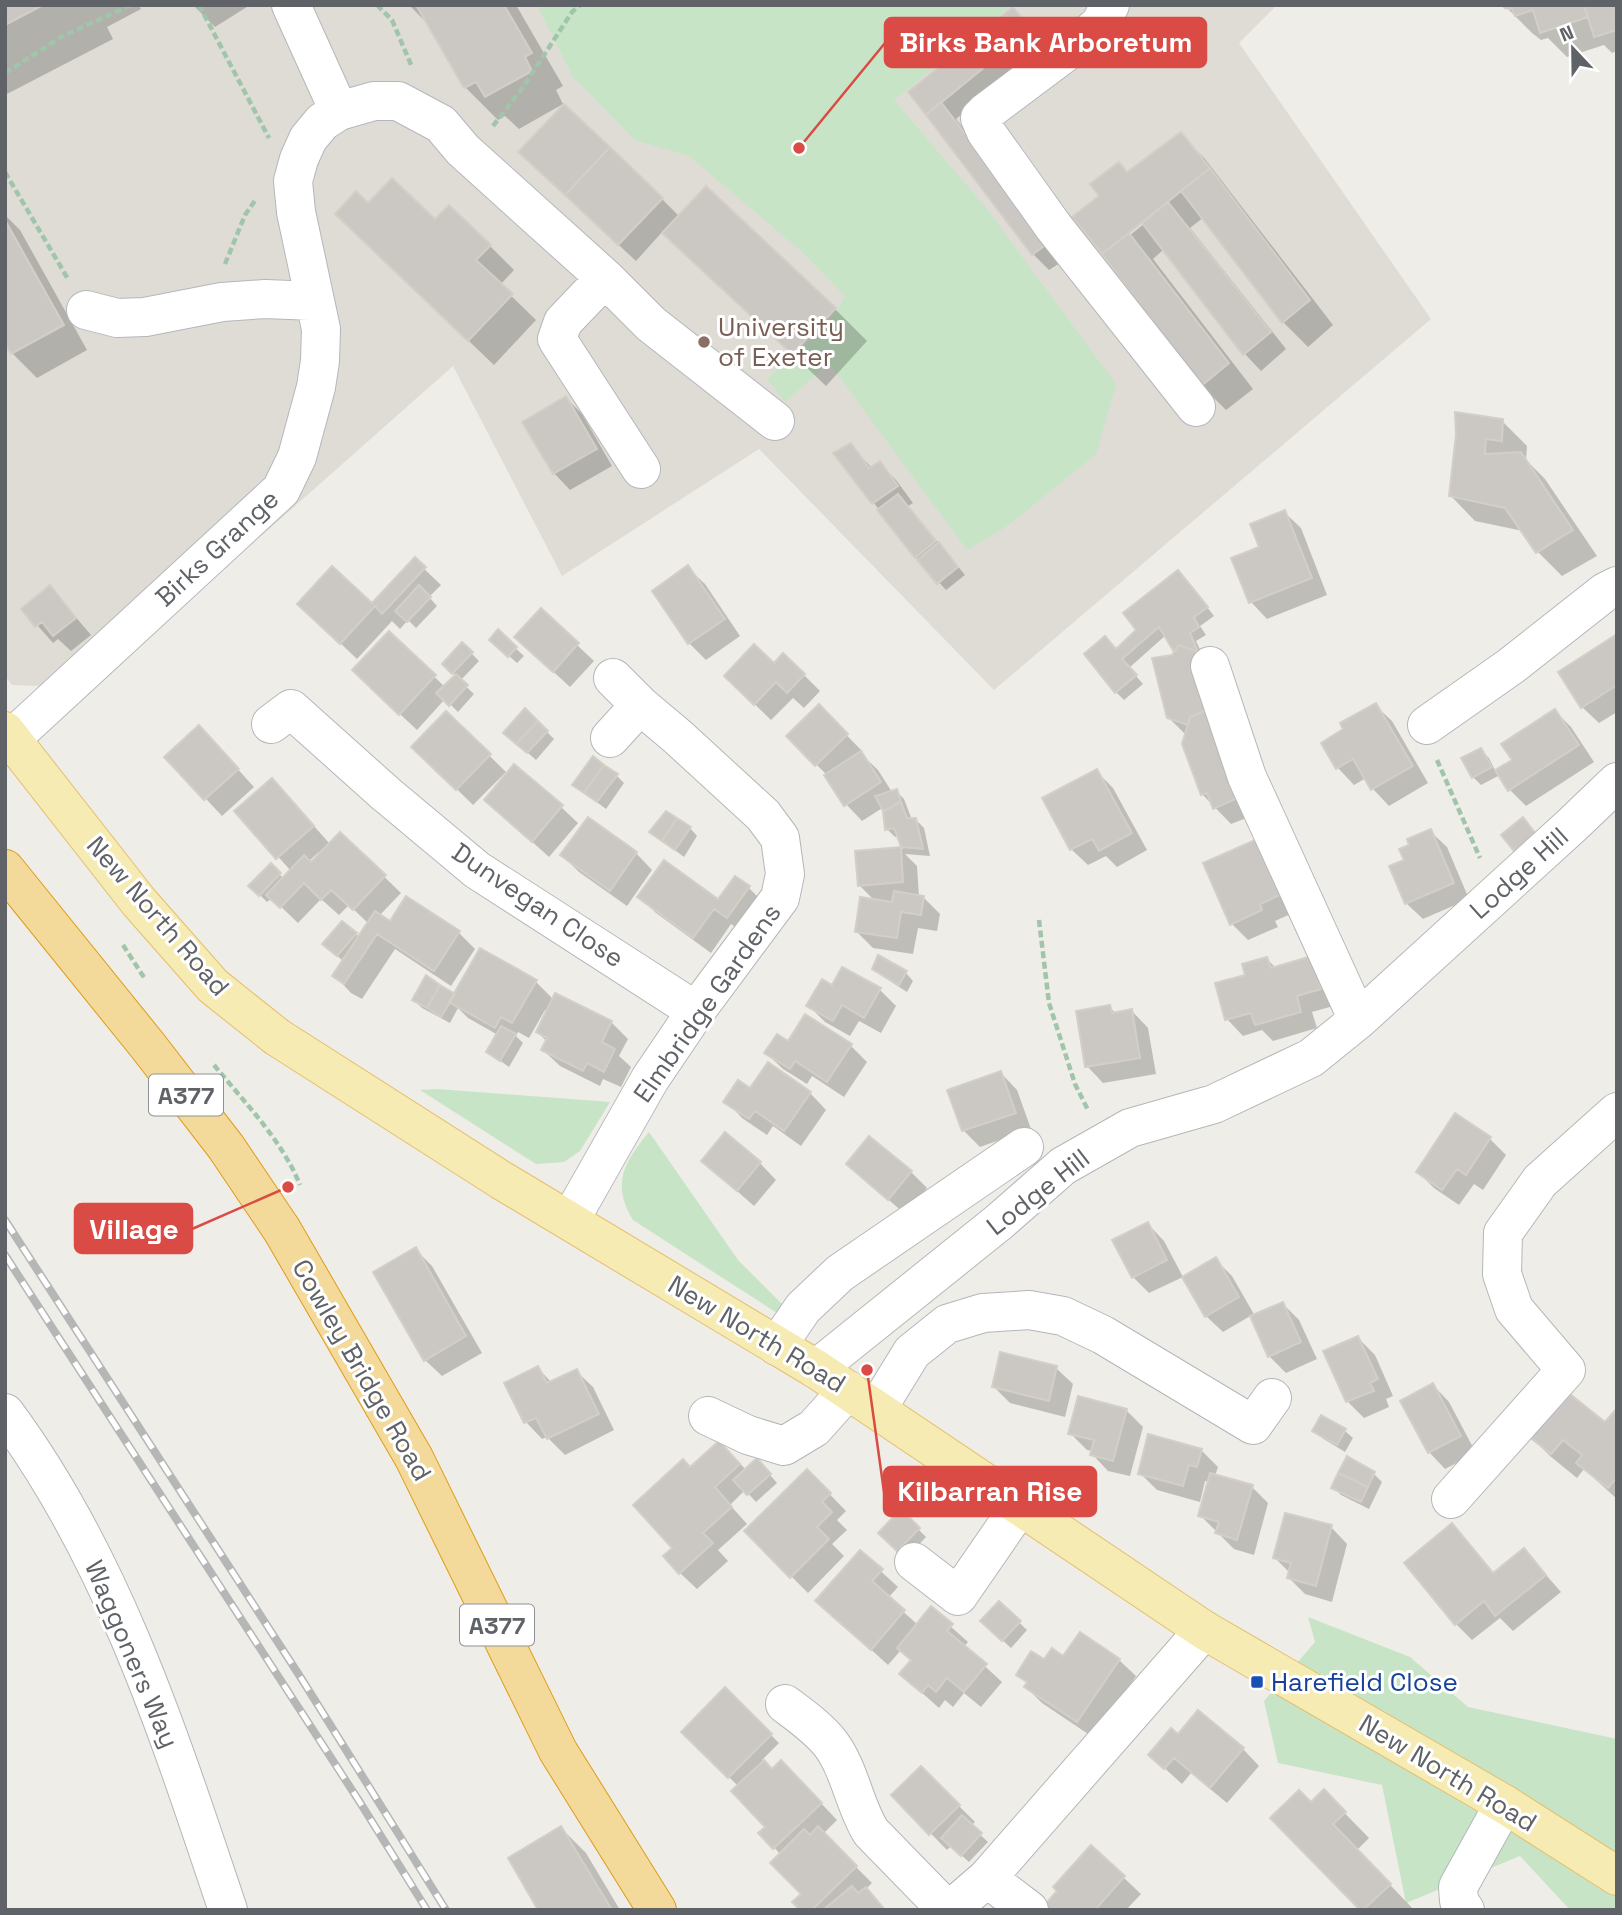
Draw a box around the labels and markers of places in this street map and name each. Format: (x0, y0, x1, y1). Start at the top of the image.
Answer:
callout: Birks Bank Arboretum (885, 18, 1206, 67)
place label: University of Exeter (718, 310, 844, 374)
marker: University of Exeter (696, 334, 712, 350)
callout: Village (75, 1204, 192, 1253)
callout: Kilbarran Rise (884, 1467, 1096, 1516)
place label: Harefield Close (1271, 1665, 1458, 1699)
marker: Harefield Close (1249, 1674, 1265, 1690)

